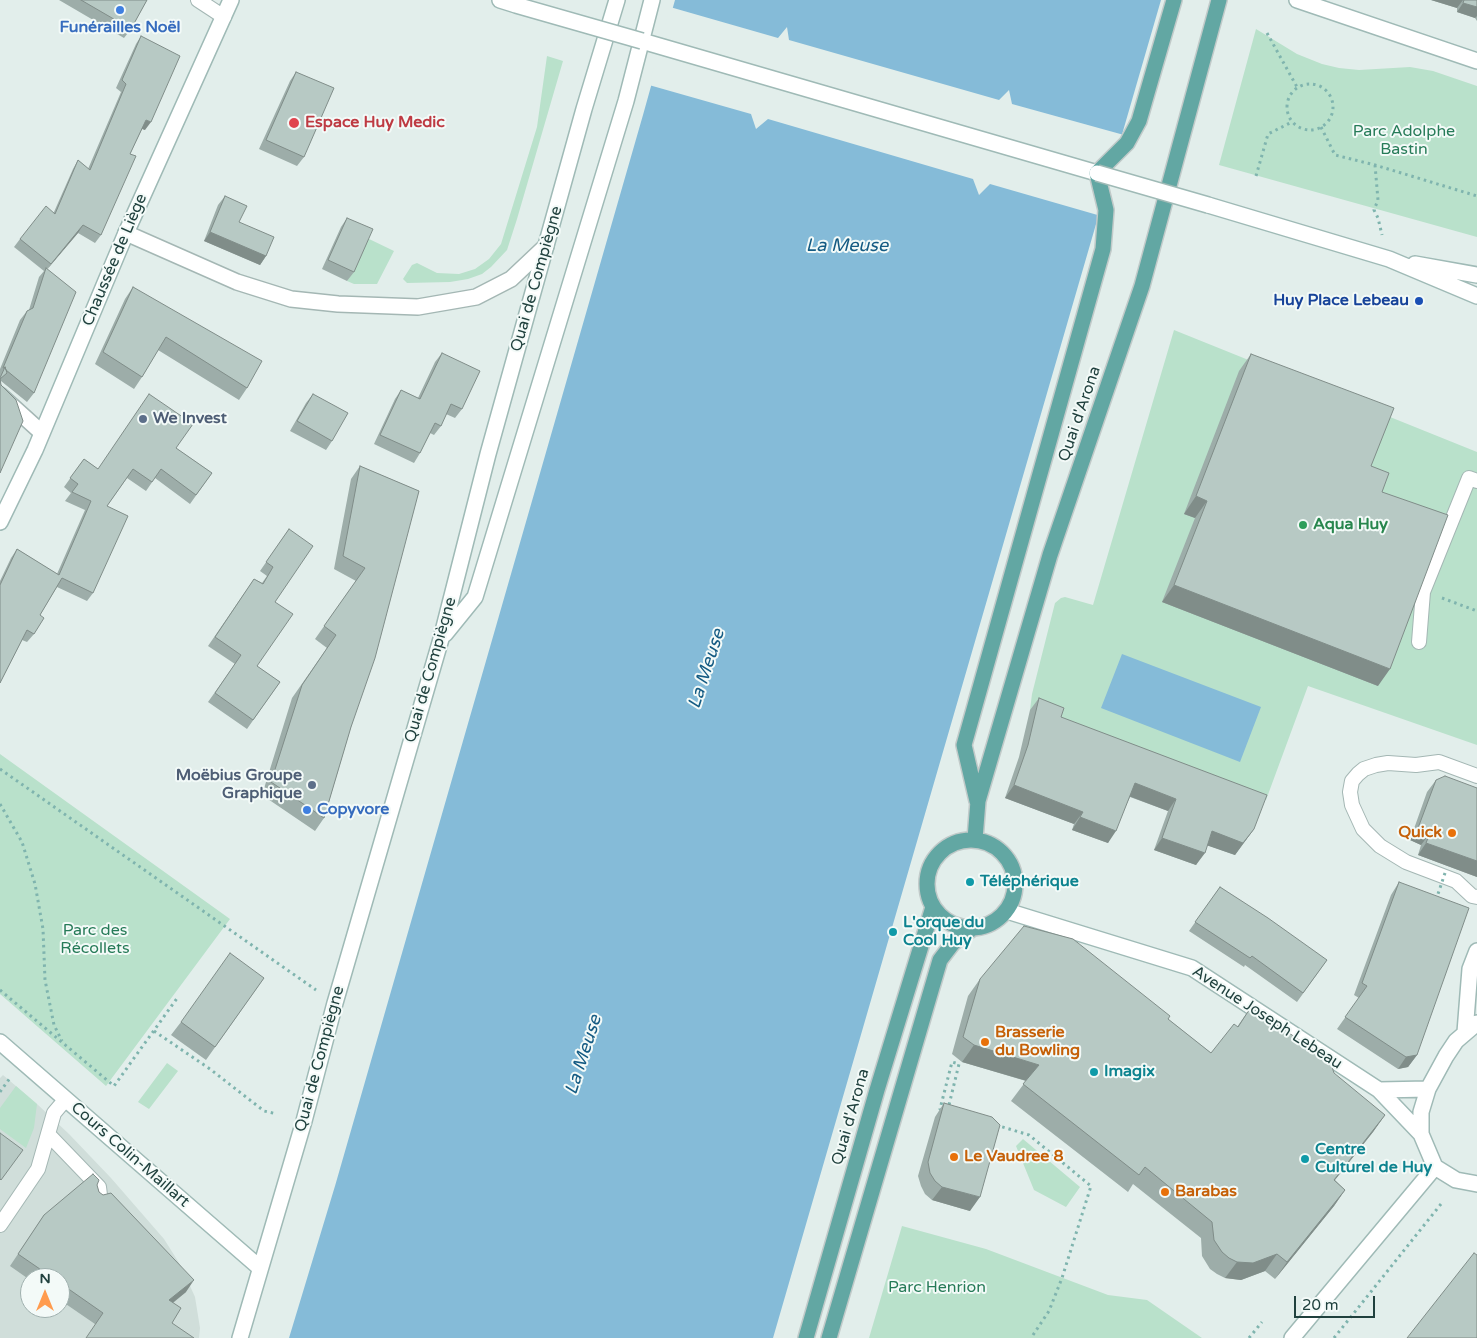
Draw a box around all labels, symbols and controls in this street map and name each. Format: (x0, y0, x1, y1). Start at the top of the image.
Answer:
marker: Funérailles Noël (114, 4, 126, 16)
place label: Funérailles Noël (59, 18, 181, 38)
place label: Espace Huy Medic (305, 113, 445, 133)
marker: Espace Huy Medic (287, 116, 301, 130)
park label: Parc Adolphe Bastin (1353, 122, 1455, 160)
street label: Chaussée de Liège (78, 191, 152, 329)
street label: Quai de Compiègne (507, 204, 567, 354)
water label: La Meuse (806, 235, 888, 257)
place label: Huy Place Lebeau (1273, 291, 1409, 311)
marker: Huy Place Lebeau (1413, 295, 1425, 307)
street label: Quai d'Arona (1055, 364, 1105, 464)
place label: We Invest (153, 409, 227, 429)
marker: We Invest (137, 413, 149, 425)
place label: Aqua Huy (1313, 515, 1388, 535)
marker: Aqua Huy (1297, 519, 1309, 531)
street label: Quai de Compiègne (401, 595, 461, 745)
water label: La Meuse (684, 627, 730, 711)
place label: Moëbius Groupe Graphique (176, 766, 302, 804)
marker: Moëbius Groupe Graphique (306, 779, 318, 791)
place label: Copyvore (317, 800, 389, 820)
marker: Copyvore (301, 804, 313, 816)
place label: Quick (1398, 823, 1442, 843)
marker: Quick (1446, 827, 1458, 839)
place label: Téléphérique (980, 872, 1079, 892)
marker: Téléphérique (964, 876, 976, 888)
place label: L'orque du Cool Huy (903, 913, 984, 951)
park label: Parc des Récollets (60, 921, 130, 959)
marker: L'orque du Cool Huy (887, 926, 899, 938)
street label: Avenue Joseph Lebeau (1188, 962, 1346, 1074)
street label: Quai de Compiègne (291, 984, 349, 1134)
water label: La Meuse (561, 1013, 607, 1097)
place label: Brasserie du Bowling (995, 1023, 1080, 1061)
marker: Brasserie du Bowling (979, 1036, 991, 1048)
place label: Imagix (1104, 1062, 1155, 1082)
street label: Quai d'Arona (828, 1066, 874, 1168)
marker: Imagix (1088, 1066, 1100, 1078)
street label: Cours Colin-Maillart (67, 1098, 193, 1212)
place label: Centre Culturel de Huy (1315, 1140, 1432, 1178)
place label: Le Vaudree 8 (964, 1147, 1064, 1167)
marker: Le Vaudree 8 (948, 1151, 960, 1163)
marker: Centre Culturel de Huy (1299, 1153, 1311, 1165)
place label: Barabas (1175, 1182, 1237, 1202)
marker: Barabas (1159, 1186, 1171, 1198)
north arrow (20, 1268, 70, 1318)
text: N (39, 1270, 51, 1287)
park label: Parc Henrion (888, 1278, 986, 1298)
scale bar (1297, 1286, 1378, 1318)
text: 20 m (1302, 1296, 1339, 1314)

